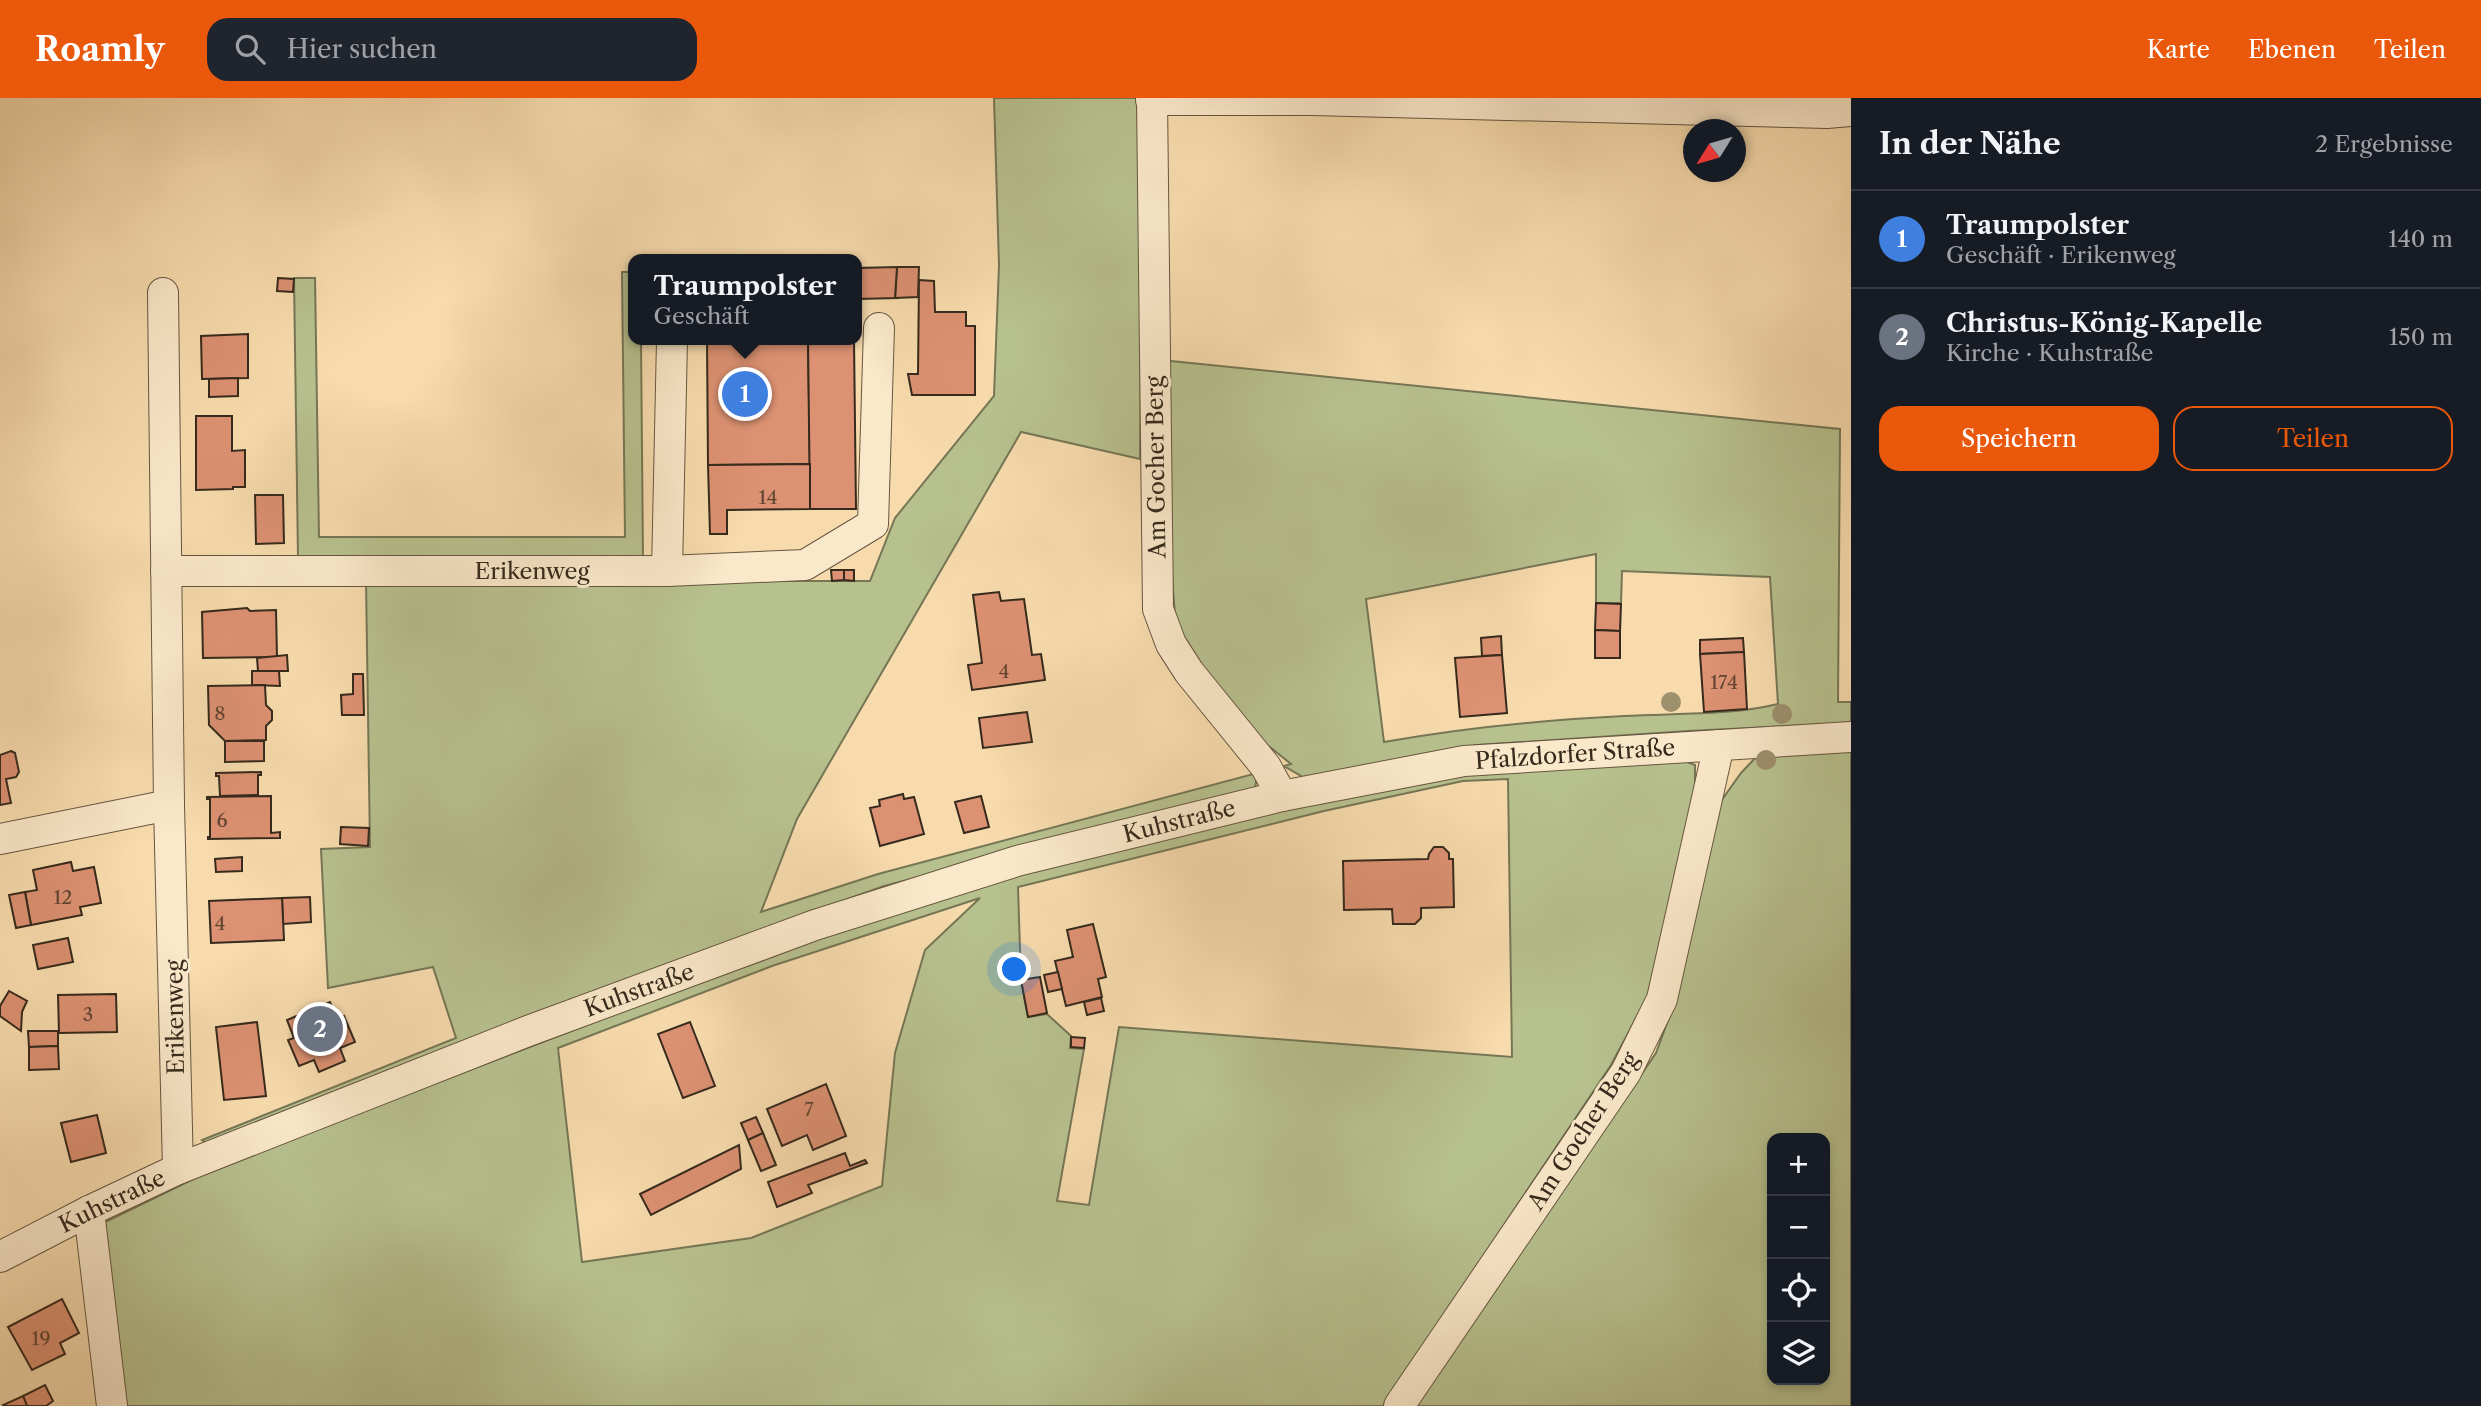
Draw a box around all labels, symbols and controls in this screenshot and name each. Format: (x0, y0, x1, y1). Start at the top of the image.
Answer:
search box (207, 18, 697, 81)
text: Roamly (35, 29, 165, 70)
icon: search (231, 30, 269, 68)
text: Hier suchen (287, 33, 437, 65)
text: Karte (2147, 35, 2210, 64)
text: Ebenen (2248, 35, 2336, 64)
text: Teilen (2374, 35, 2446, 64)
north arrow (1683, 119, 1746, 182)
text: In der Nähe (1879, 125, 2061, 162)
text: 2 Ergebnisse (2315, 130, 2453, 158)
text: Traumpolster (1946, 209, 2129, 241)
text: 1 (1897, 225, 1907, 253)
text: 140 m (2388, 225, 2453, 253)
text: Geschäft · Erikenweg (1946, 241, 2176, 269)
popup (628, 254, 862, 345)
text: Traumpolster (653, 270, 837, 302)
text: Geschäft (653, 302, 749, 330)
text: Christus-König-Kapelle (1946, 307, 2262, 339)
text: 2 (1895, 323, 1909, 351)
text: 150 m (2389, 323, 2453, 351)
text: Kirche · Kuhstraße (1946, 339, 2153, 367)
pin: 1 (722, 368, 768, 420)
street label: Am Gocher Berg (1140, 375, 1172, 560)
button: Speichern (1879, 406, 2159, 471)
button: Teilen (2173, 406, 2453, 471)
house number: 14 (759, 486, 777, 509)
street label: Erikenweg (474, 557, 590, 585)
house number: 4 (999, 660, 1010, 683)
house number: 174 (1710, 671, 1738, 694)
house number: 8 (214, 702, 226, 725)
street label: Pfalzdorfer Straße (1474, 733, 1676, 775)
street label: Kuhstraße (1120, 794, 1238, 848)
house number: 6 (216, 809, 228, 832)
house number: 12 (54, 886, 73, 909)
house number: 4 (215, 912, 226, 935)
your location (997, 952, 1031, 986)
street label: Kuhstraße (580, 957, 698, 1023)
street label: Erikenweg (160, 958, 190, 1075)
house number: 3 (83, 1003, 93, 1026)
pin: 2 (297, 1003, 343, 1055)
street label: Am Gocher Berg (1521, 1046, 1645, 1216)
house number: 7 (804, 1098, 814, 1121)
map controls (1767, 1133, 1830, 1385)
button: + (1767, 1133, 1830, 1196)
street label: Kuhstraße (54, 1163, 170, 1239)
button: − (1767, 1196, 1830, 1259)
button: locate (1767, 1259, 1830, 1322)
button: layers (1767, 1322, 1830, 1385)
house number: 19 (31, 1327, 51, 1350)

